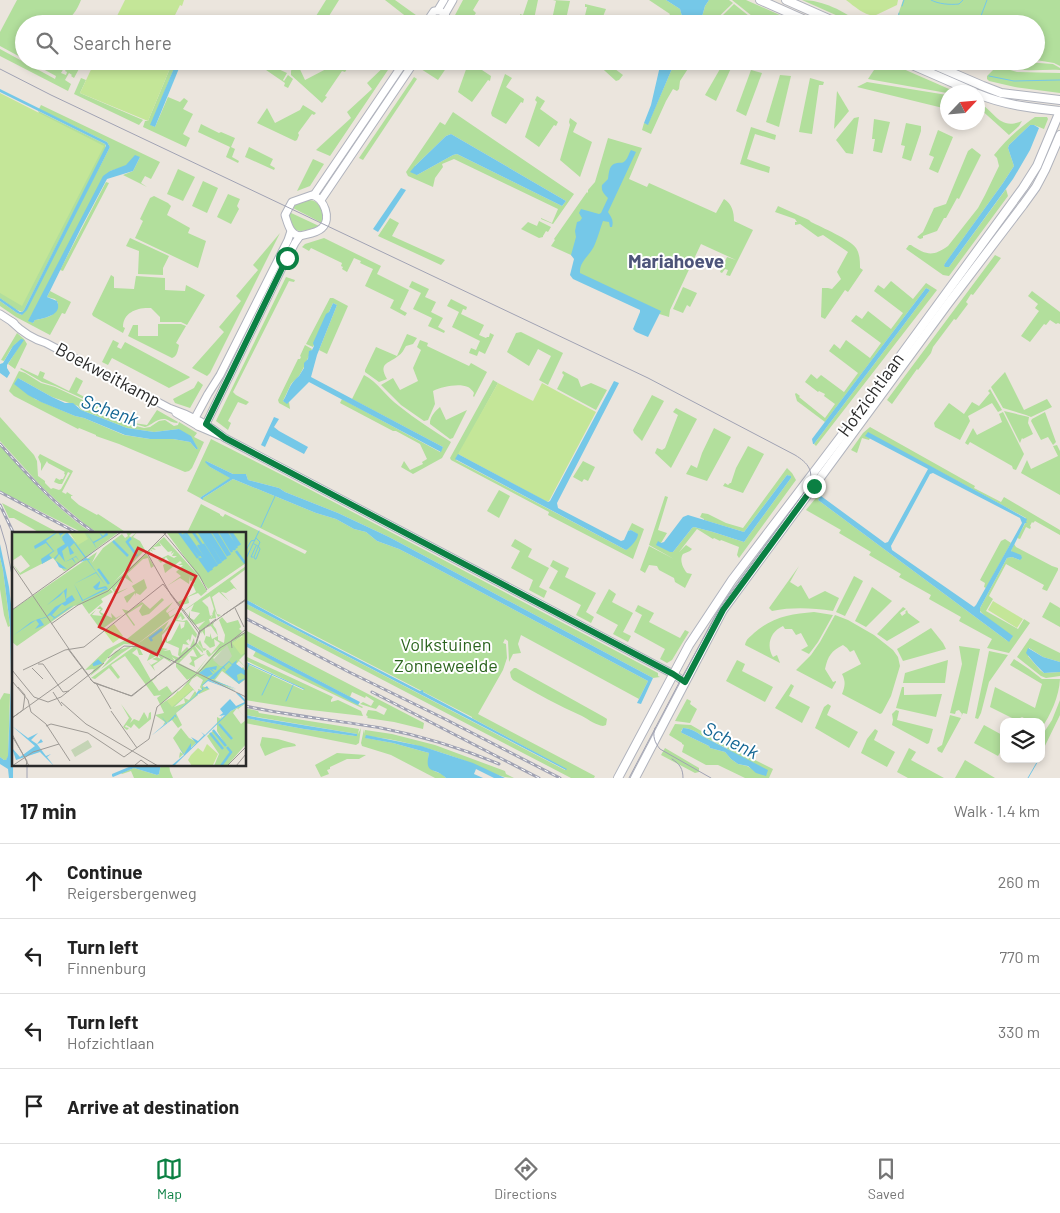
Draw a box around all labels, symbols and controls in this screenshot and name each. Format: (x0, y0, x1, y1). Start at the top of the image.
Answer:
search box (15, 15, 1045, 70)
icon: search (33, 29, 61, 57)
text: Search here (73, 31, 172, 54)
north arrow (940, 85, 985, 130)
route start (276, 247, 299, 270)
district label: Mariahoeve (628, 249, 724, 272)
street label: Boekweitkamp (52, 337, 165, 411)
street label: Hofzichtlaan (832, 348, 908, 441)
water label: Schenk (78, 389, 143, 431)
route end (803, 475, 826, 498)
inset map (12, 532, 246, 766)
park label: Volkstuinen Zonneweelde (394, 633, 498, 676)
water label: Schenk (700, 716, 763, 764)
map controls (1000, 718, 1045, 763)
button: layers (1000, 718, 1045, 763)
text: 17 min (20, 798, 76, 823)
text: Walk · 1.4 km (954, 801, 1040, 820)
text: Continue (67, 860, 143, 883)
icon: ahead (20, 867, 48, 895)
text: 260 m (998, 872, 1040, 891)
text: Reigersbergenweg (67, 883, 197, 902)
text: Turn left (67, 935, 138, 958)
icon: left (20, 942, 48, 970)
text: 770 m (999, 947, 1040, 966)
text: Finnenburg (67, 958, 146, 977)
text: Turn left (67, 1010, 138, 1033)
icon: left (20, 1017, 48, 1045)
text: 330 m (998, 1022, 1040, 1041)
text: Hofzichtlaan (67, 1033, 154, 1052)
icon: arrive (20, 1092, 48, 1120)
text: Arrive at destination (67, 1095, 239, 1118)
tab: Map (155, 1155, 183, 1202)
tab: Directions (494, 1155, 557, 1202)
tab: Saved (868, 1155, 905, 1202)

